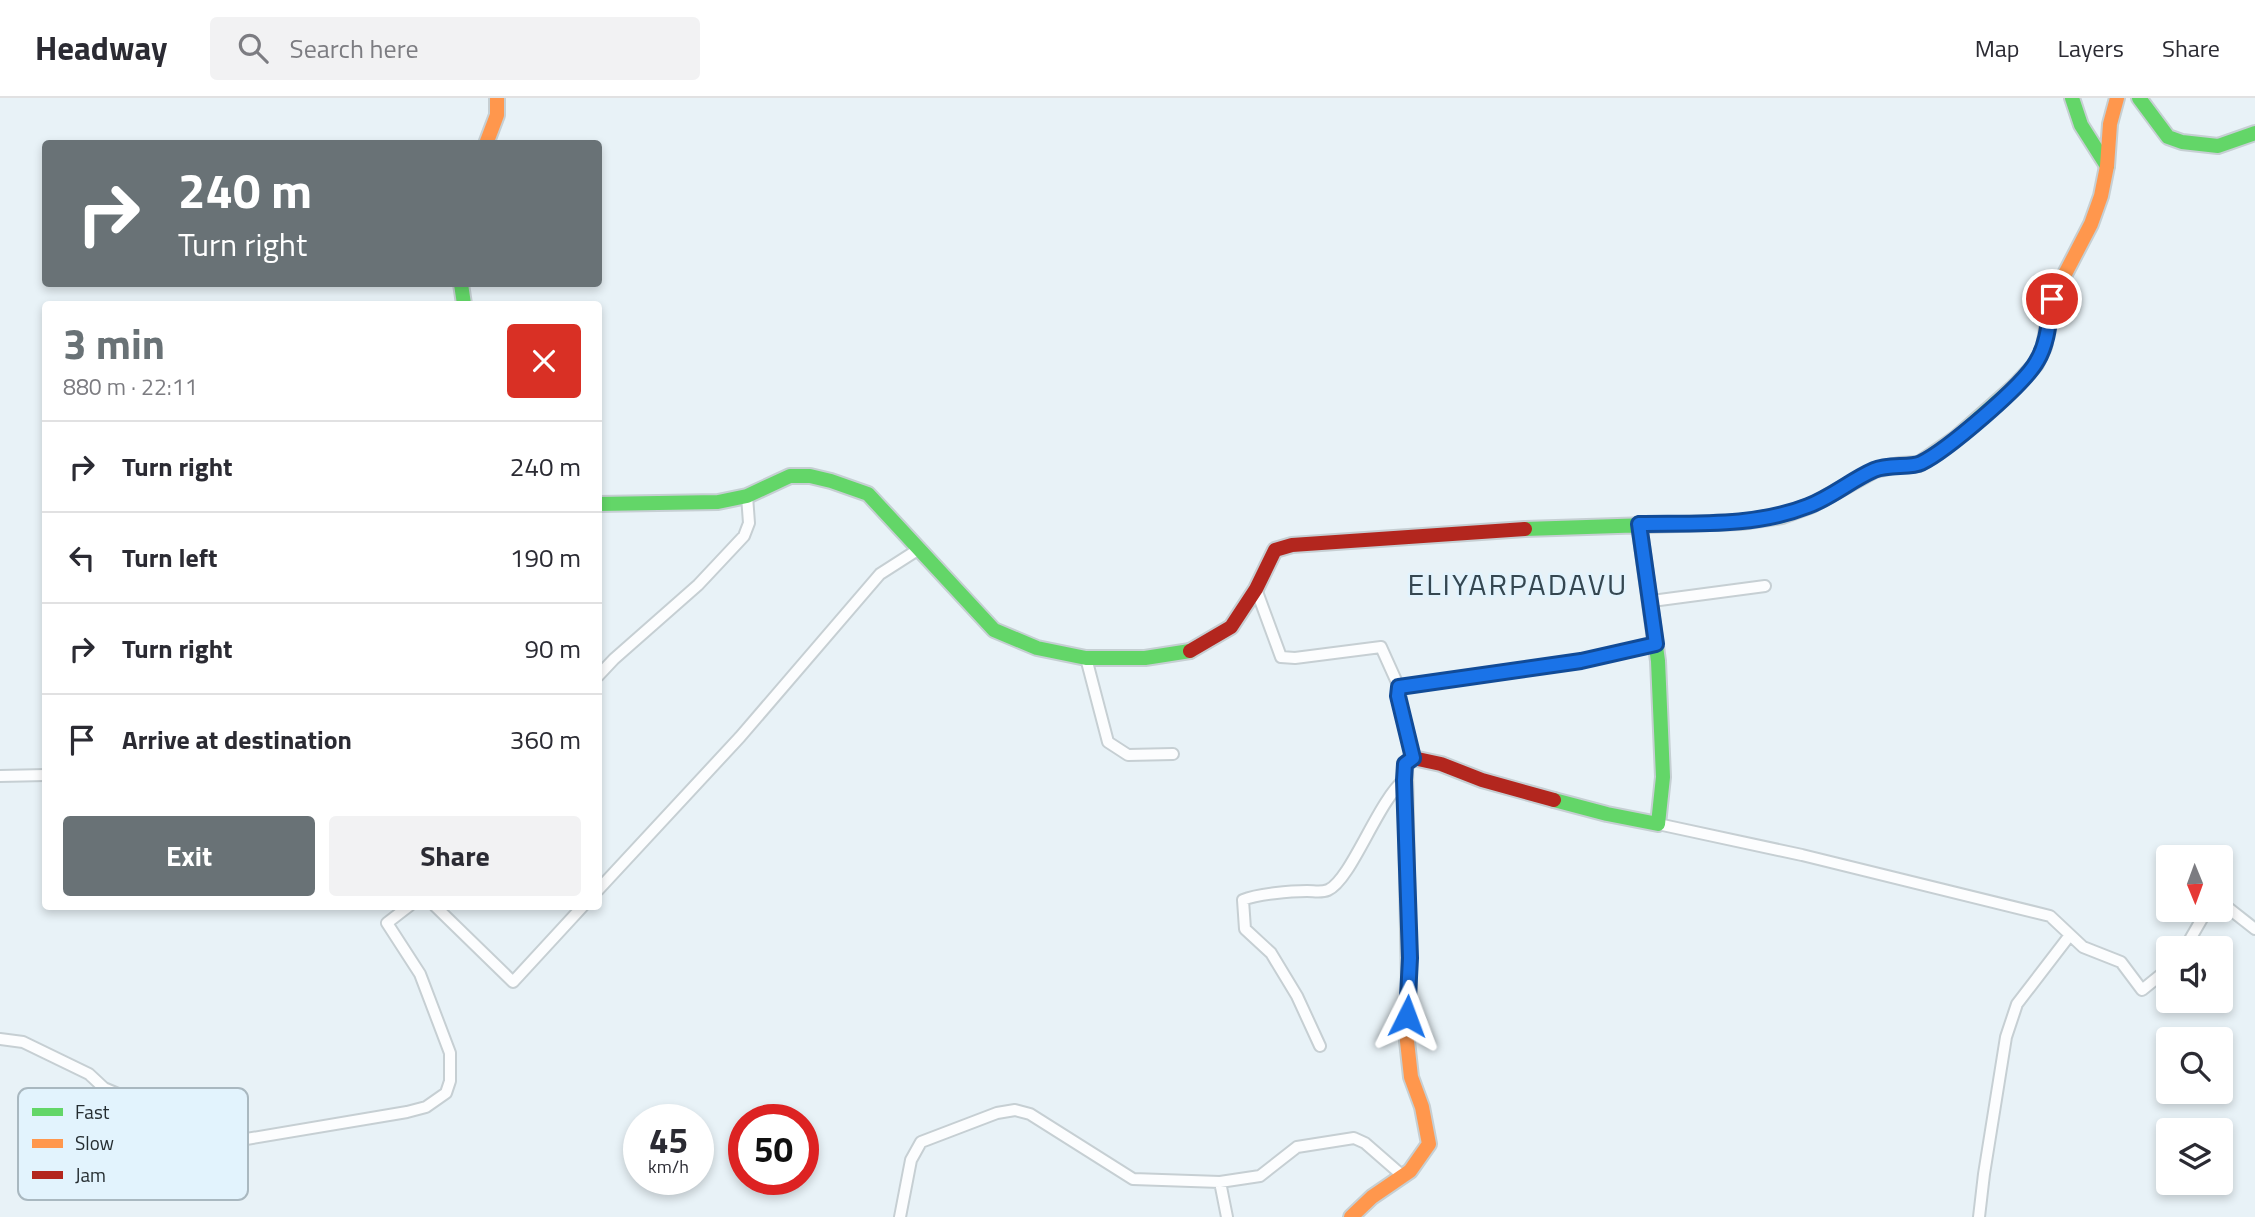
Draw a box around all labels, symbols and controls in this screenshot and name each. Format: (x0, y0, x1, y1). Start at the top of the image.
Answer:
search box (210, 17, 700, 80)
text: Headway (35, 23, 168, 73)
icon: search (234, 29, 272, 67)
text: Search here (290, 29, 419, 68)
text: Map (1975, 30, 2020, 66)
text: Layers (2058, 30, 2124, 66)
text: Share (2162, 30, 2220, 66)
text: 240 m (178, 152, 312, 227)
icon: right (63, 168, 154, 259)
text: Turn right (178, 220, 307, 268)
pin (2022, 269, 2082, 329)
icon: arrive (2033, 280, 2071, 318)
text: 3 min (63, 311, 165, 375)
button: close (507, 324, 581, 398)
text: 880 m · 22:11 (63, 369, 198, 404)
text: Turn right (122, 447, 233, 486)
text: 240 m (510, 447, 581, 486)
icon: right (63, 448, 101, 486)
text: Turn left (122, 538, 217, 577)
text: 190 m (510, 538, 581, 577)
icon: left (63, 539, 101, 577)
district label: ELIYARPADAVU (1408, 561, 1628, 607)
text: Turn right (122, 629, 233, 668)
text: 90 m (524, 629, 581, 668)
icon: right (63, 630, 101, 668)
text: Arrive at destination (122, 720, 352, 759)
text: 360 m (510, 720, 581, 759)
icon: arrive (63, 721, 101, 759)
button: Exit (63, 816, 315, 896)
button: Share (329, 816, 581, 896)
north arrow (2156, 845, 2233, 922)
map controls (2156, 845, 2233, 1195)
button: sound (2156, 936, 2233, 1013)
position arrow (1370, 979, 1444, 1053)
button: search (2156, 1027, 2233, 1104)
legend (18, 1088, 248, 1200)
text: Fast (75, 1097, 110, 1126)
speed limit sign: 50 (728, 1104, 819, 1195)
text: 45 (649, 1113, 688, 1167)
button: layers (2156, 1118, 2233, 1195)
text: Slow (75, 1128, 114, 1157)
text: km/h (648, 1153, 689, 1180)
text: Jam (75, 1160, 106, 1189)

